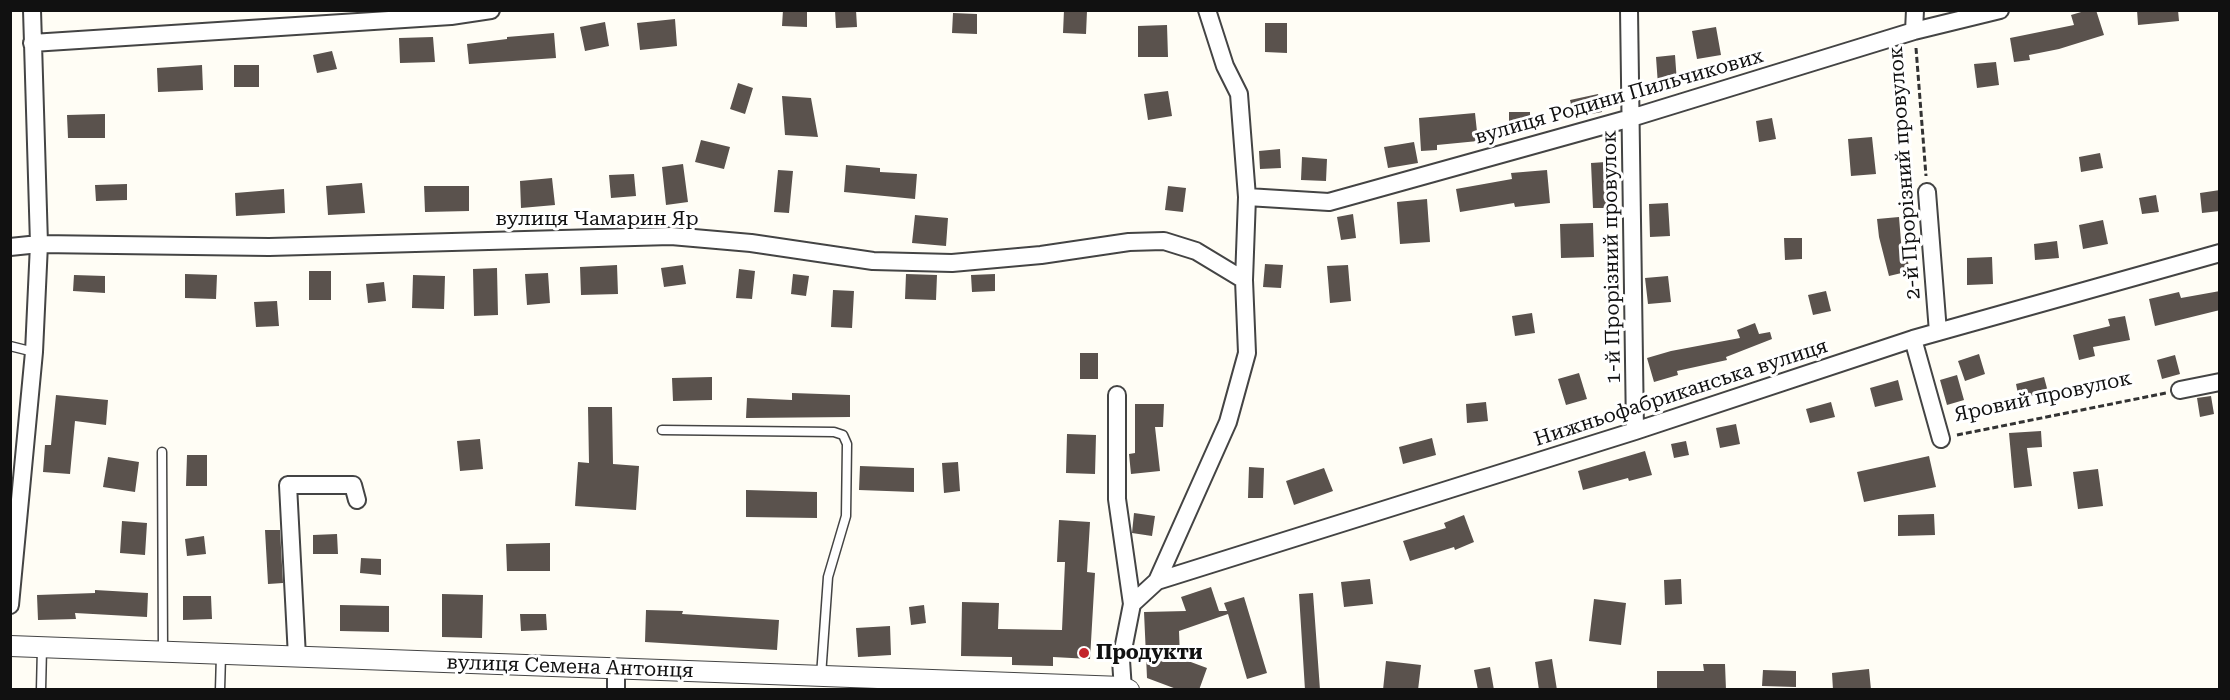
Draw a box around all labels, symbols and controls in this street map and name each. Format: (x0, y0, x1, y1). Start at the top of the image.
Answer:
street label: вулиця Родини Пильчикових (1472, 44, 1766, 150)
street label: 2-й Прорізний провулок (1884, 46, 1926, 300)
street label: 1-й Прорізний провулок (1598, 130, 1626, 384)
street label: вулиця Чамарин Яр (496, 207, 698, 231)
street label: Нижньофабриканська вулиця (1531, 334, 1831, 452)
street label: Яровий провулок (1952, 366, 2134, 428)
place label: Продукти (1096, 641, 1202, 665)
marker: Продукти (1077, 646, 1091, 660)
street label: вулиця Семена Антонця (446, 651, 694, 683)

